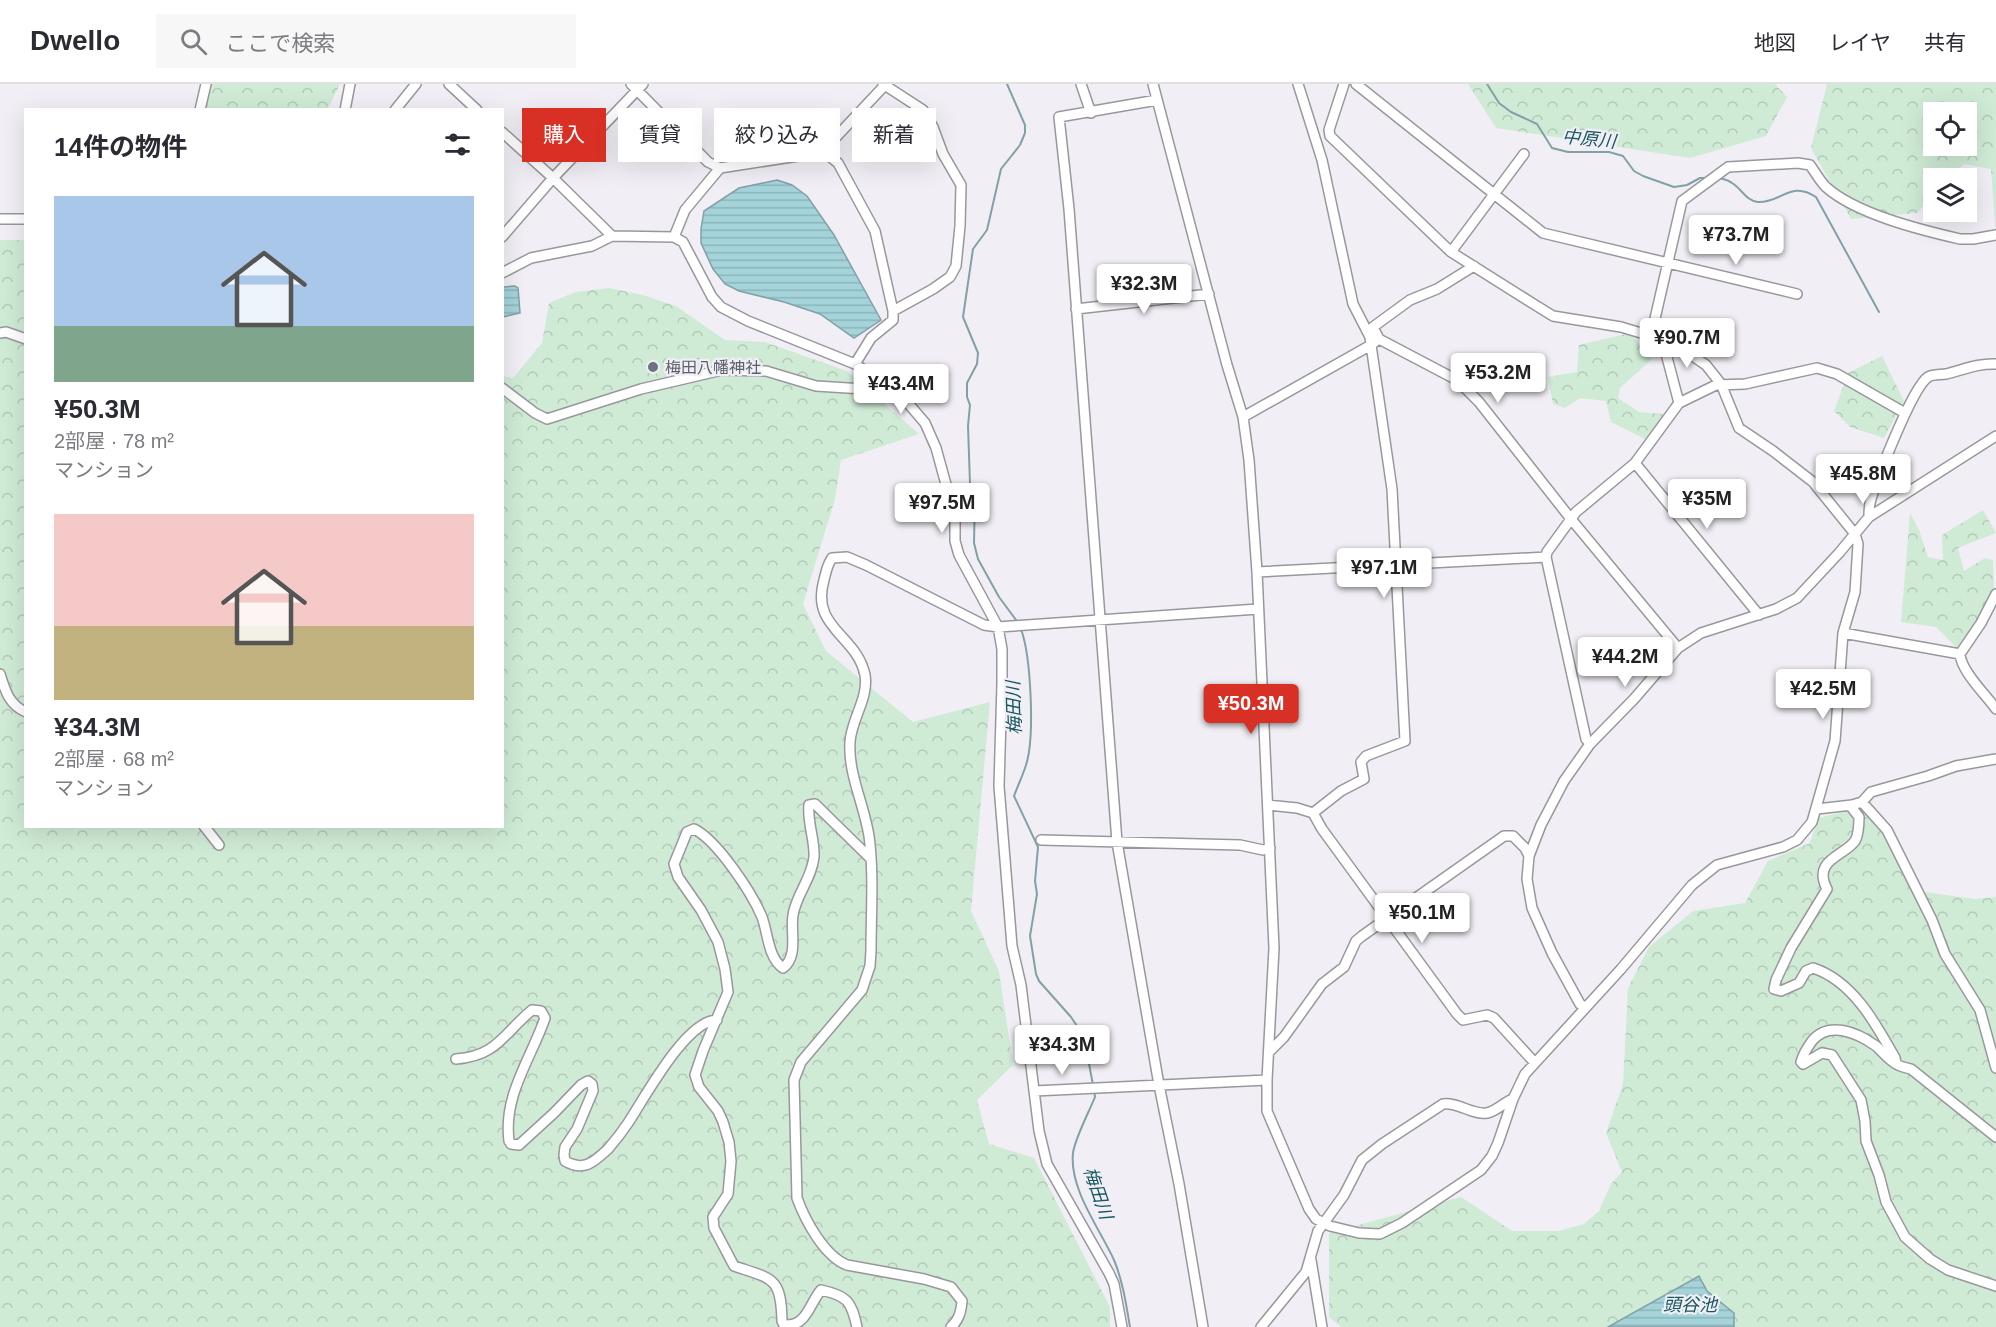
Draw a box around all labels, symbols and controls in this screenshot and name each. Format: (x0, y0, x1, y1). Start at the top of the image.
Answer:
search box (156, 14, 576, 68)
text: Dwello (30, 25, 120, 56)
icon: search (177, 25, 210, 58)
text: ここで検索 (225, 31, 335, 56)
text: 地図 (1754, 31, 1796, 54)
text: レイヤ (1829, 31, 1891, 54)
text: 共有 (1924, 31, 1966, 54)
map controls (1923, 102, 1977, 222)
button: locate (1923, 102, 1977, 156)
chip: 購入 (522, 108, 606, 162)
chip: 賃貸 (618, 108, 702, 162)
chip: 絞り込み (714, 108, 840, 162)
chip: 新着 (852, 108, 936, 162)
water label: 中原川 (1561, 126, 1619, 152)
icon: filters (441, 128, 474, 161)
text: 14件の物件 (54, 132, 187, 162)
button: layers (1923, 168, 1977, 222)
pin: ¥73.7M (1687, 215, 1785, 266)
text: ¥73.7M (1703, 223, 1769, 245)
icon: home (210, 235, 318, 343)
pin: ¥32.3M (1095, 264, 1193, 315)
text: ¥32.3M (1111, 272, 1177, 294)
pin: ¥90.7M (1638, 318, 1736, 369)
text: ¥90.7M (1654, 326, 1720, 348)
pin: ¥53.2M (1449, 353, 1547, 404)
place label: 梅田八幡神社 (665, 359, 761, 376)
marker: 梅田八幡神社 (646, 360, 660, 374)
text: ¥53.2M (1465, 361, 1531, 383)
pin: ¥43.4M (852, 364, 950, 415)
text: ¥43.4M (868, 372, 934, 394)
text: ¥50.3M (54, 394, 141, 424)
text: 2部屋 · 78 m² (54, 430, 174, 452)
pin: ¥45.8M (1814, 454, 1912, 505)
text: マンション (54, 459, 154, 481)
text: ¥45.8M (1830, 462, 1896, 484)
pin: ¥35M (1671, 479, 1743, 530)
pin: ¥97.5M (893, 483, 991, 534)
text: ¥35M (1682, 487, 1732, 509)
text: ¥97.5M (909, 491, 975, 513)
pin: ¥97.1M (1335, 548, 1433, 599)
icon: home (210, 553, 318, 661)
text: ¥97.1M (1351, 556, 1417, 578)
pin: ¥44.2M (1576, 637, 1674, 688)
text: ¥44.2M (1592, 645, 1658, 667)
pin: ¥42.5M (1774, 669, 1872, 720)
text: ¥42.5M (1790, 677, 1856, 699)
water label: 梅田川 (1003, 679, 1025, 735)
pin: ¥50.3M (1202, 684, 1300, 735)
text: ¥50.3M (1218, 692, 1284, 714)
text: ¥34.3M (54, 712, 141, 742)
text: 2部屋 · 68 m² (54, 748, 174, 770)
text: マンション (54, 777, 154, 799)
pin: ¥50.1M (1373, 893, 1471, 944)
text: ¥50.1M (1389, 901, 1455, 923)
pin: ¥34.3M (1013, 1025, 1111, 1076)
text: ¥34.3M (1029, 1033, 1095, 1055)
water label: 梅田川 (1080, 1164, 1117, 1224)
water label: 頭谷池 (1663, 1295, 1719, 1315)

